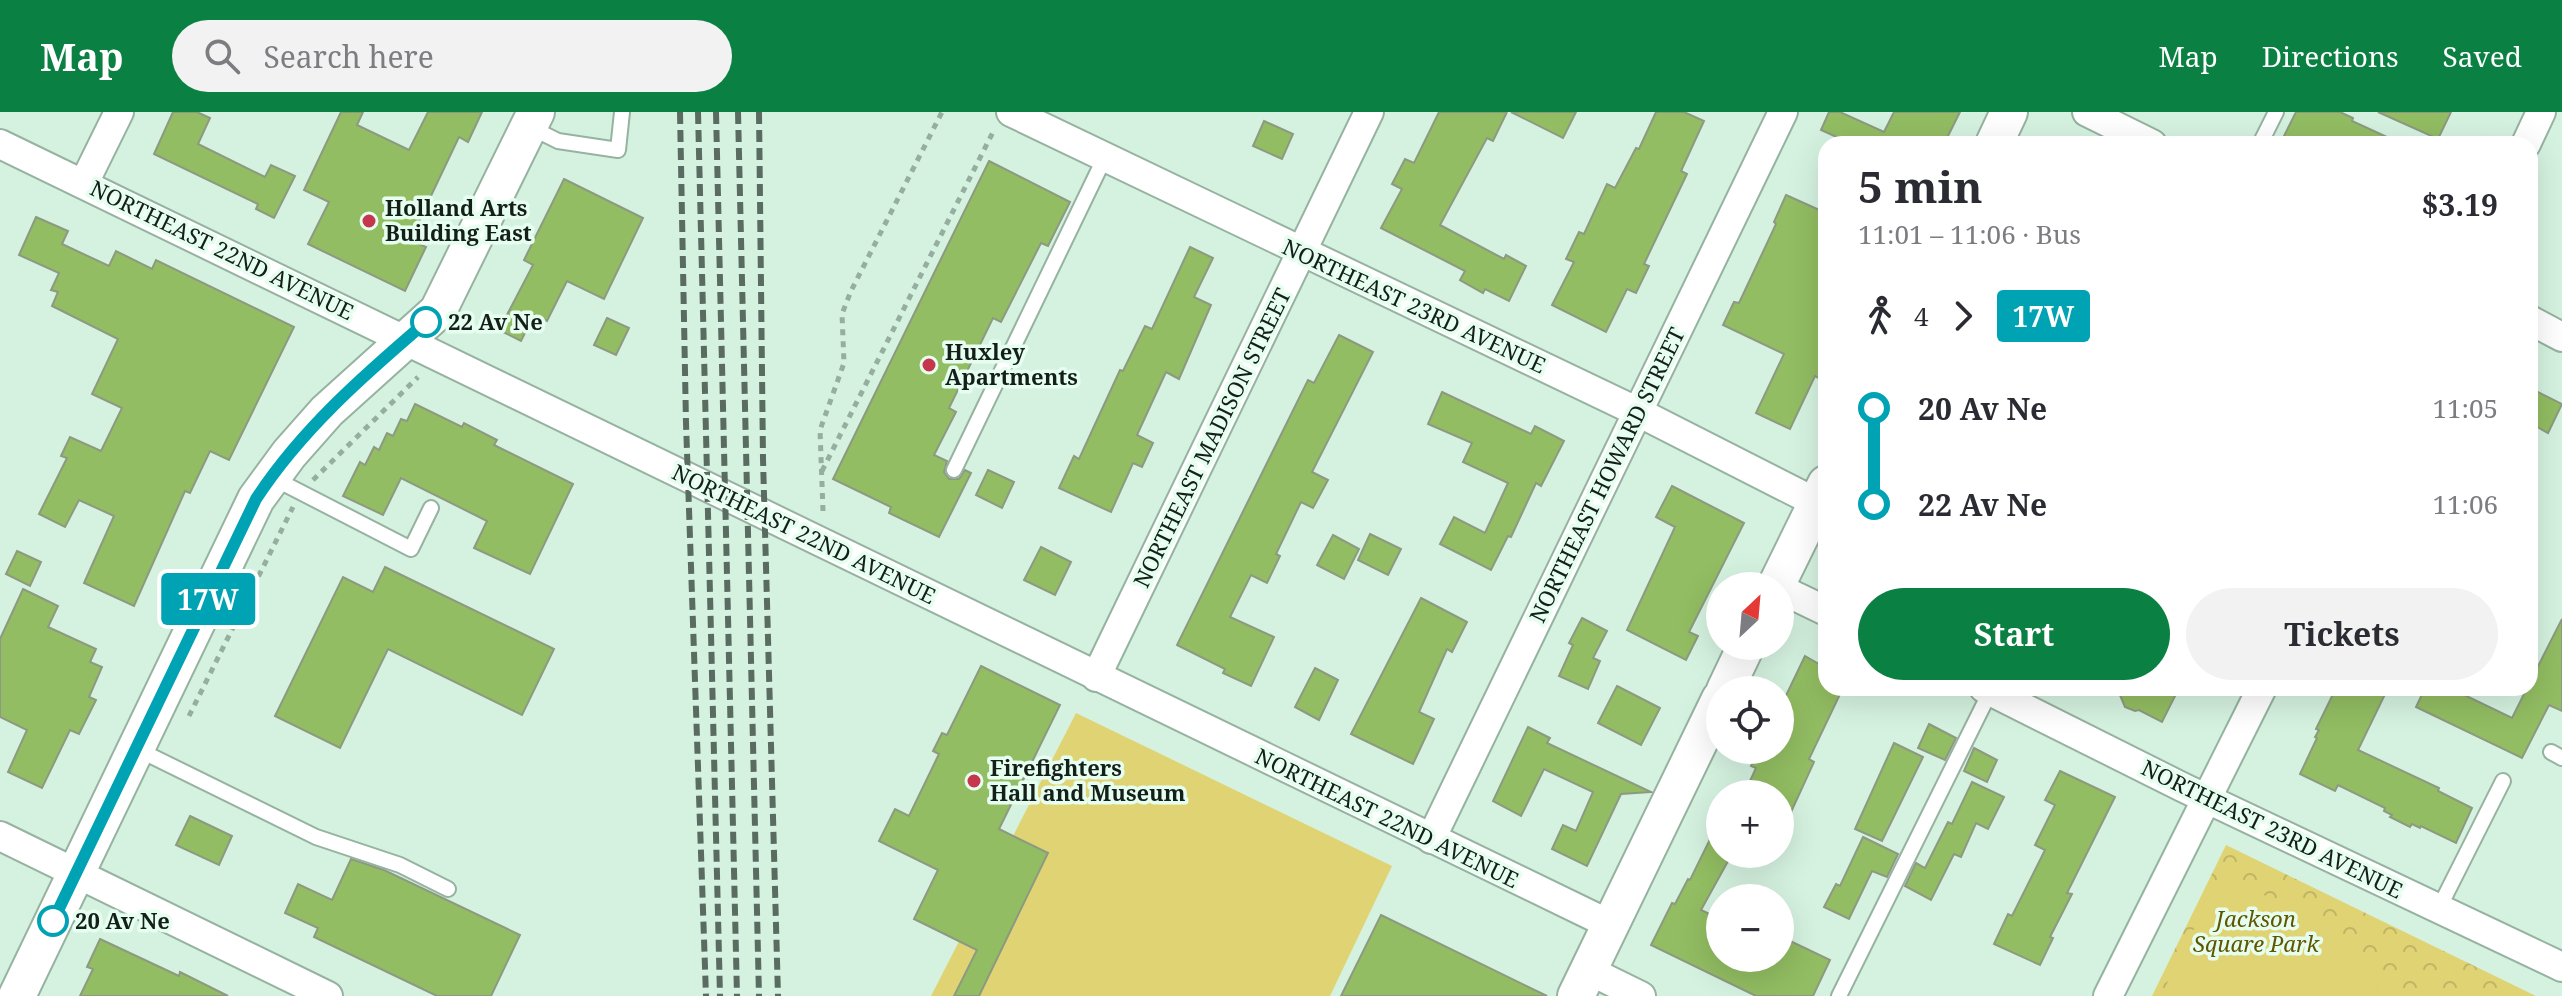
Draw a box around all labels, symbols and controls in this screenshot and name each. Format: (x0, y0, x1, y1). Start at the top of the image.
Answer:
search box (172, 20, 732, 92)
text: Map (40, 30, 124, 82)
icon: search (200, 34, 244, 78)
text: Search here (264, 36, 434, 77)
text: Map (2158, 37, 2218, 75)
text: Directions (2262, 37, 2399, 75)
text: Saved (2443, 37, 2522, 75)
text: 5 min (1858, 156, 1983, 216)
street label: NORTHEAST 22ND AVENUE (86, 172, 359, 326)
text: $3.19 (2421, 184, 2498, 225)
place label: Holland Arts Building East (385, 192, 532, 247)
marker: Holland Arts Building East (360, 212, 378, 230)
text: 11:01 – 11:06 · Bus (1858, 216, 2081, 252)
street label: NORTHEAST 23RD AVENUE (1278, 231, 1551, 379)
street label: NORTHEAST MADISON STREET (1125, 283, 1297, 592)
icon: walk (1858, 294, 1902, 338)
icon: forward (1941, 294, 1985, 338)
text: 17W (2013, 297, 2074, 335)
text: 4 (1914, 298, 1929, 334)
place label: 22 Av Ne (448, 306, 543, 336)
marker: 22 Av Ne (411, 307, 441, 337)
street label: NORTHEAST HOWARD STREET (1521, 322, 1691, 627)
place label: Huxley Apartments (945, 336, 1078, 391)
marker: Huxley Apartments (920, 356, 938, 374)
text: 20 Av Ne (1918, 388, 2047, 429)
text: 11:05 (2432, 390, 2498, 426)
street label: NORTHEAST 22ND AVENUE (668, 456, 941, 610)
text: 22 Av Ne (1918, 484, 2047, 525)
text: 11:06 (2432, 486, 2498, 522)
north arrow (1706, 572, 1794, 660)
map controls (1706, 572, 1794, 972)
line badge: 17W (162, 573, 254, 625)
text: 17W (177, 580, 239, 618)
button: Start (1858, 588, 2170, 680)
button: Tickets (2186, 588, 2498, 680)
button: locate (1706, 676, 1794, 764)
street label: NORTHEAST 22ND AVENUE (1251, 740, 1524, 894)
place label: Firefighters Hall and Museum (990, 752, 1186, 807)
street label: NORTHEAST 23RD AVENUE (2137, 752, 2408, 905)
marker: Firefighters Hall and Museum (965, 772, 983, 790)
button: + (1706, 780, 1794, 868)
button: − (1706, 884, 1794, 972)
park label: Jackson Square Park (2193, 903, 2320, 958)
place label: 20 Av Ne (75, 905, 170, 935)
marker: 20 Av Ne (38, 906, 68, 936)

